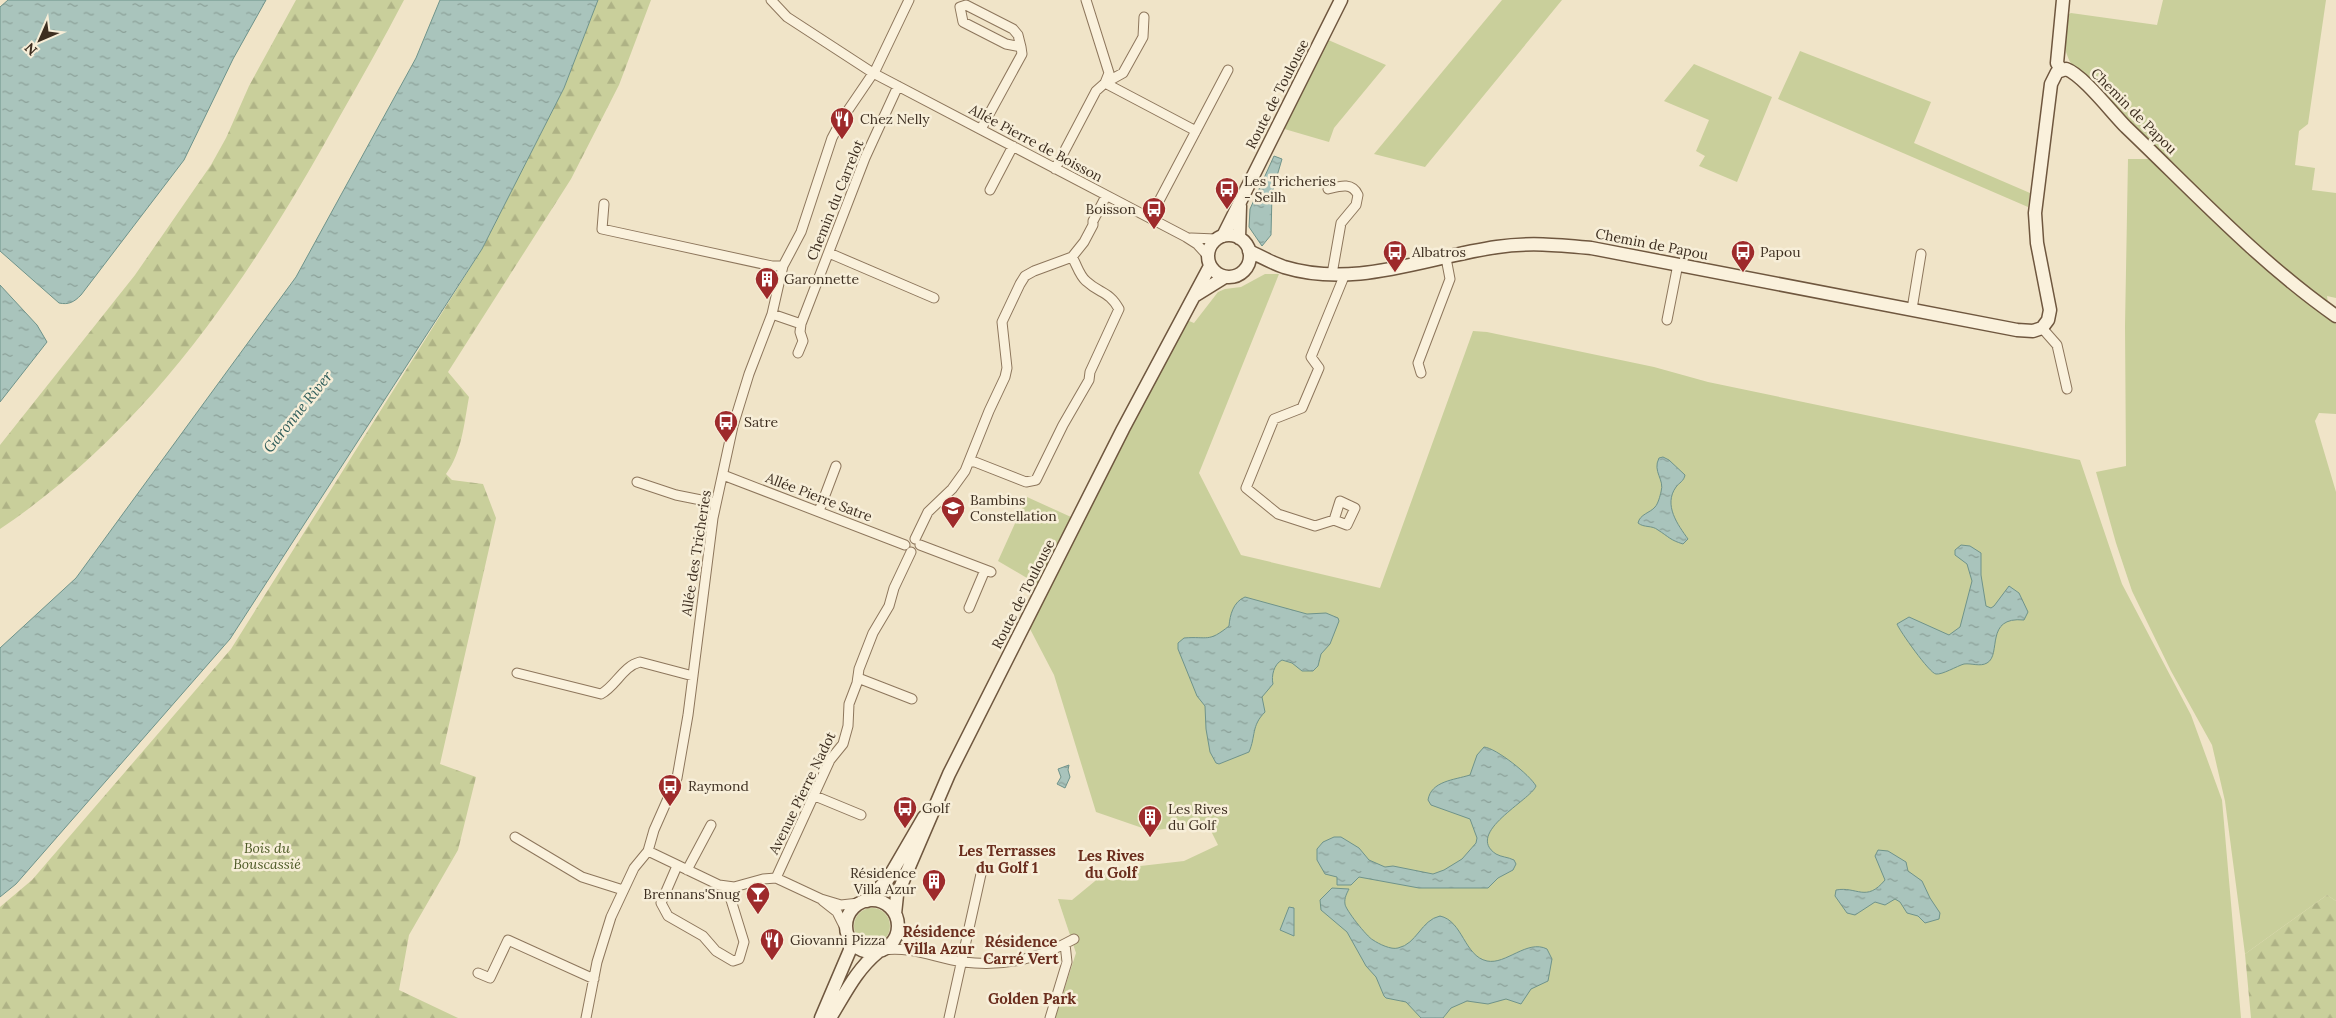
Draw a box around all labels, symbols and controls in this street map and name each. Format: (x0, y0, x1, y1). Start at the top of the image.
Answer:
north arrow (15, 15, 65, 65)
street label: Route de Toulouse (1242, 36, 1313, 152)
text: N (20, 39, 41, 59)
street label: Chemin de Papou (2087, 64, 2181, 158)
street label: Allée Pierre de Boisson (965, 100, 1106, 186)
restaurant icon: Chez Nelly (829, 106, 855, 140)
place label: Chez Nelly (860, 110, 930, 128)
street label: Chemin du Carrelot (803, 136, 868, 263)
place label: Les Tricheries - Seilh (1244, 172, 1336, 206)
bus stop icon: Les Tricheries - Seilh (1214, 176, 1240, 210)
bus stop icon: Boisson (1141, 196, 1167, 230)
place label: Boisson (1086, 200, 1137, 218)
street label: Chemin de Papou (1594, 224, 1710, 264)
bus stop icon: Albatros (1382, 239, 1408, 273)
bus stop icon: Papou (1730, 239, 1756, 273)
place label: Albatros (1411, 243, 1466, 261)
place label: Papou (1760, 243, 1801, 261)
building icon: Garonnette (754, 266, 780, 300)
place label: Garonnette (784, 270, 859, 288)
water label: Garonne River (259, 367, 336, 456)
bus stop icon: Satre (713, 409, 739, 443)
place label: Satre (744, 413, 778, 431)
street label: Allée Pierre Satre (762, 468, 875, 526)
street label: Allée des Tricheries (677, 489, 715, 618)
place label: Bambins Constellation (970, 491, 1057, 525)
school or university icon: Bambins Constellation (940, 495, 966, 529)
street label: Route de Toulouse (988, 536, 1059, 652)
street label: Avenue Pierre Nadot (764, 728, 840, 858)
bus stop icon: Raymond (657, 773, 683, 807)
place label: Raymond (688, 777, 749, 795)
bus stop icon: Golf (892, 795, 918, 829)
place label: Golf (922, 799, 951, 817)
place label: Les Rives du Golf (1168, 800, 1228, 834)
building icon: Les Rives du Golf (1137, 804, 1163, 838)
park label: Bois du Bouscassié (233, 839, 301, 873)
district label: Les Terrasses du Golf 1 (958, 841, 1056, 877)
district label: Les Rives du Golf (1078, 846, 1144, 882)
place label: Résidence Villa Azur (850, 864, 916, 898)
building icon: Résidence Villa Azur (921, 868, 947, 902)
bar icon: Brennans'Snug (745, 881, 771, 915)
place label: Brennans'Snug (643, 885, 740, 903)
district label: Résidence Villa Azur (903, 922, 975, 958)
restaurant icon: Giovanni Pizza (759, 927, 785, 961)
place label: Giovanni Pizza (790, 931, 885, 949)
district label: Résidence Carré Vert (983, 932, 1059, 968)
district label: Golden Park (988, 989, 1076, 1008)

